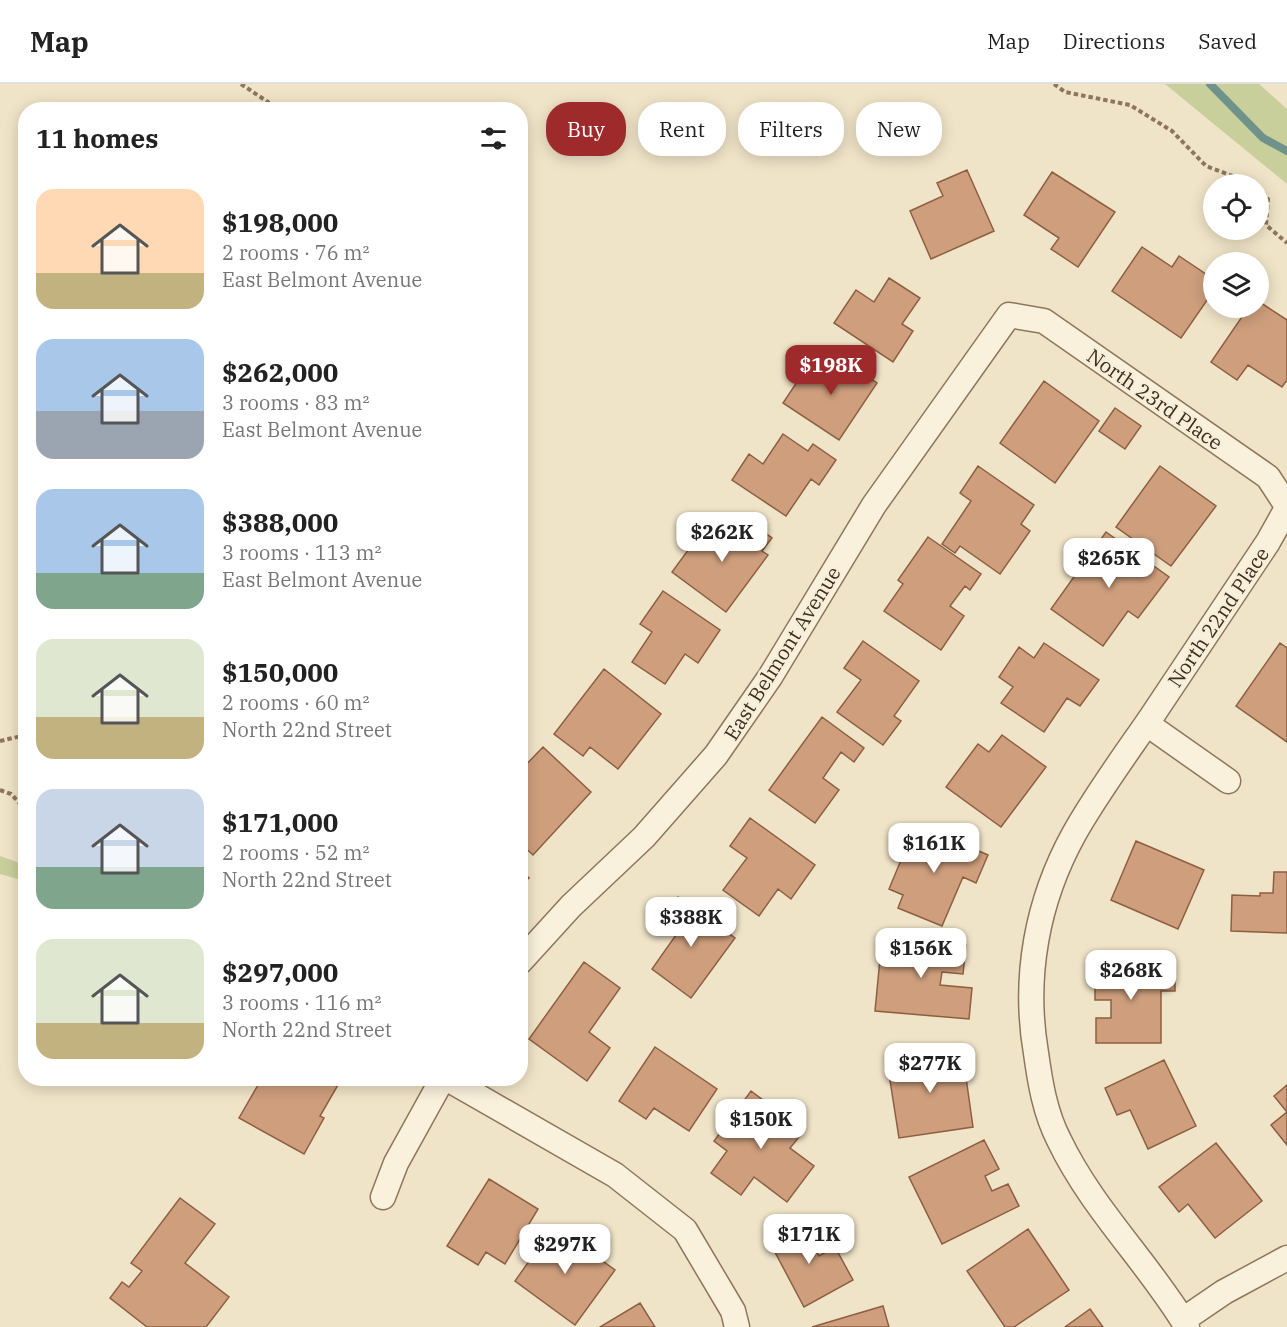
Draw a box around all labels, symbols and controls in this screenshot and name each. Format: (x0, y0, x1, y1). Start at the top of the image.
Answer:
text: Map (30, 23, 89, 60)
text: Map (987, 27, 1030, 55)
text: Directions (1063, 27, 1165, 55)
text: Saved (1198, 27, 1257, 55)
chip: Buy (546, 102, 626, 156)
chip: Rent (638, 102, 726, 156)
chip: Filters (738, 102, 844, 156)
chip: New (856, 102, 942, 156)
text: 11 homes (36, 121, 158, 155)
icon: filters (477, 122, 510, 155)
map controls (1203, 174, 1269, 318)
button: locate (1203, 174, 1269, 240)
text: $198,000 (222, 205, 338, 239)
icon: home (84, 213, 156, 285)
text: 2 rooms · 76 m² (222, 239, 369, 266)
button: layers (1203, 252, 1269, 318)
text: East Belmont Avenue (222, 266, 422, 293)
street label: North 23rd Place (1082, 342, 1228, 456)
pin: $198K (789, 345, 873, 396)
text: $198K (799, 351, 863, 378)
text: $262,000 (222, 355, 338, 389)
icon: home (84, 363, 156, 435)
text: 3 rooms · 83 m² (222, 389, 369, 416)
text: East Belmont Avenue (222, 416, 422, 443)
text: $388,000 (222, 505, 338, 539)
pin: $262K (680, 512, 764, 563)
icon: home (84, 513, 156, 585)
text: $262K (690, 518, 754, 545)
pin: $265K (1067, 538, 1151, 589)
text: 3 rooms · 113 m² (222, 539, 381, 566)
street label: North 22nd Place (1161, 542, 1275, 692)
text: $265K (1077, 544, 1141, 571)
street label: East Belmont Avenue (717, 561, 847, 745)
text: East Belmont Avenue (222, 566, 422, 593)
text: $150,000 (222, 655, 338, 689)
icon: home (84, 663, 156, 735)
text: 2 rooms · 60 m² (222, 689, 369, 716)
text: North 22nd Street (222, 716, 392, 743)
text: $171,000 (222, 805, 338, 839)
icon: home (84, 813, 156, 885)
pin: $161K (892, 823, 976, 874)
text: $161K (902, 829, 966, 856)
text: 2 rooms · 52 m² (222, 839, 369, 866)
text: North 22nd Street (222, 866, 392, 893)
pin: $388K (649, 897, 733, 948)
text: $388K (659, 903, 723, 930)
pin: $156K (879, 928, 963, 979)
text: $156K (889, 934, 953, 961)
pin: $268K (1089, 950, 1173, 1001)
text: $297,000 (222, 955, 338, 989)
text: $268K (1099, 956, 1163, 983)
icon: home (84, 963, 156, 1035)
text: 3 rooms · 116 m² (222, 989, 381, 1016)
text: North 22nd Street (222, 1016, 392, 1043)
pin: $277K (888, 1043, 972, 1094)
text: $277K (898, 1049, 962, 1076)
pin: $150K (719, 1099, 803, 1150)
text: $150K (729, 1105, 793, 1132)
pin: $171K (767, 1214, 851, 1265)
text: $171K (777, 1220, 841, 1247)
pin: $297K (523, 1224, 607, 1275)
text: $297K (533, 1230, 597, 1257)

